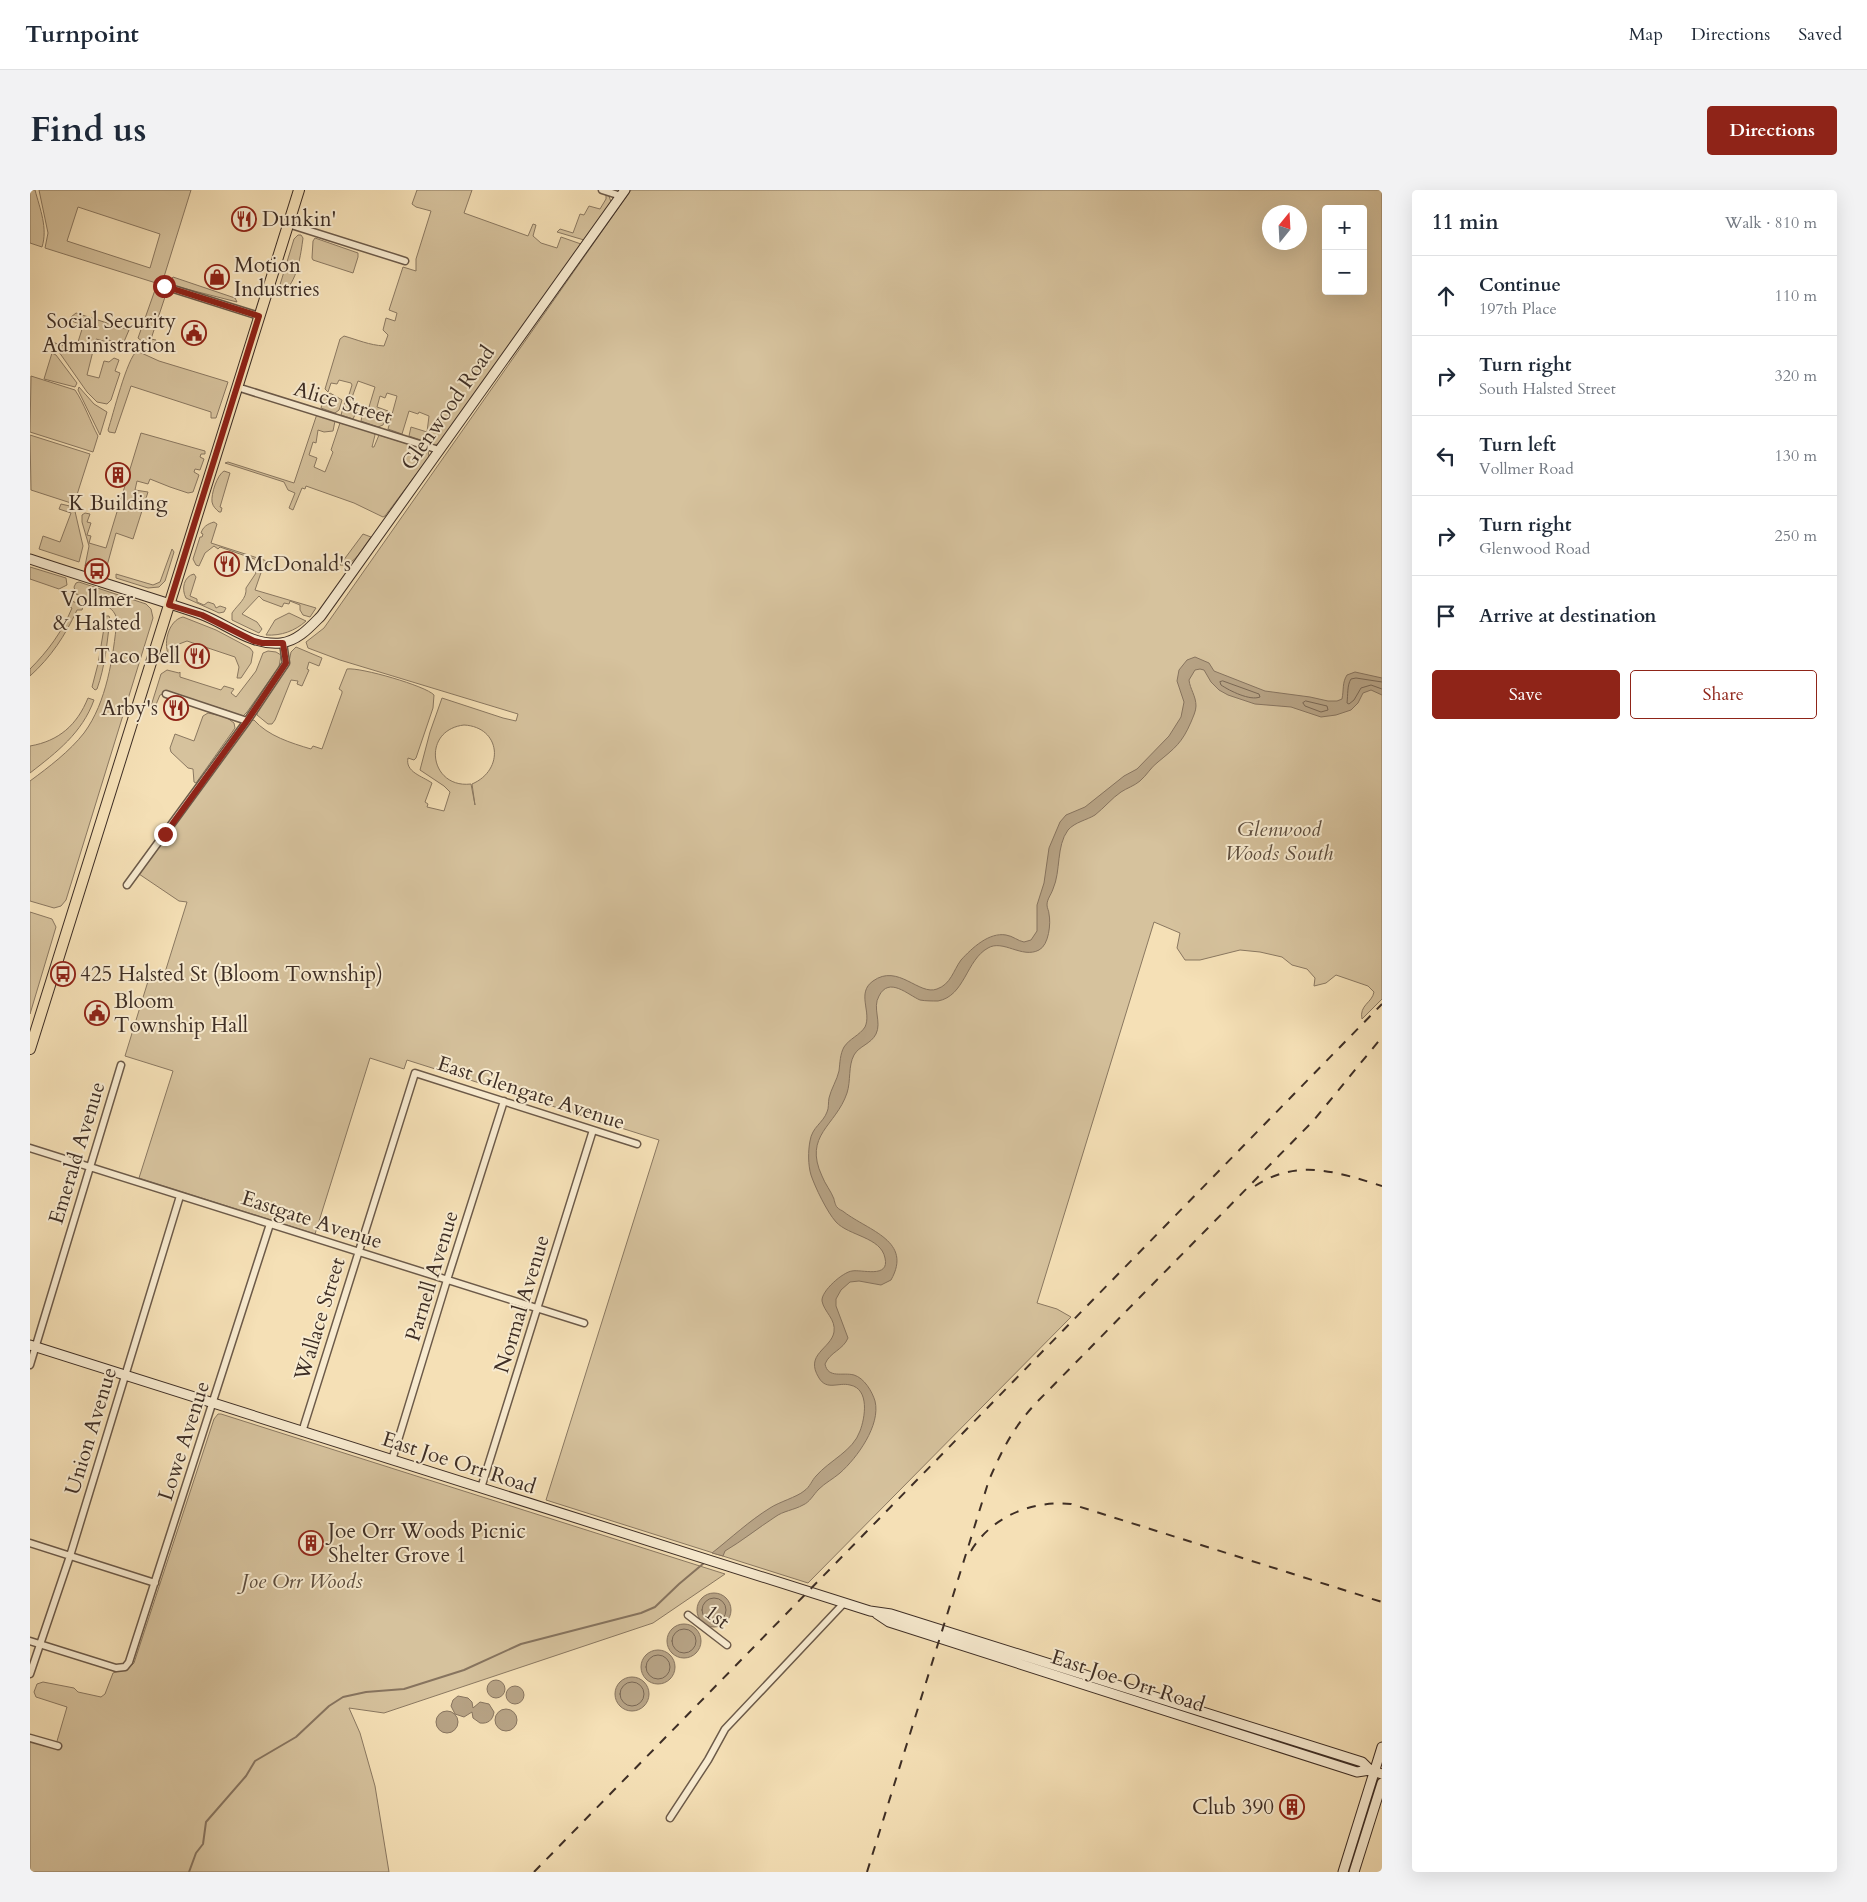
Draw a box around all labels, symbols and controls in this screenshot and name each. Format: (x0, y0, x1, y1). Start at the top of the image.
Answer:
text: Turnpoint (25, 18, 139, 51)
text: Map (1629, 22, 1663, 47)
text: Directions (1691, 22, 1770, 47)
text: Saved (1798, 22, 1842, 47)
text: Find us (30, 106, 146, 154)
button: Directions (1707, 106, 1837, 155)
place label: Dunkin' (262, 205, 336, 234)
north arrow (1262, 205, 1307, 250)
map controls (1322, 205, 1367, 295)
button: + (1322, 205, 1367, 250)
restaurant icon: Dunkin' (231, 206, 257, 232)
text: 11 min (1432, 208, 1499, 237)
text: Walk · 810 m (1725, 212, 1817, 234)
button: − (1322, 250, 1367, 295)
place label: Motion Industries (234, 251, 320, 304)
shop icon: Motion Industries (204, 264, 230, 290)
text: Continue (1479, 272, 1561, 298)
route start (153, 275, 176, 298)
icon: ahead (1432, 282, 1460, 310)
text: 110 m (1775, 285, 1817, 307)
text: 197th Place (1479, 298, 1557, 320)
place label: Social Security Administration (42, 307, 176, 360)
public building icon: Social Security Administration (181, 320, 207, 346)
street label: Glenwood Road (394, 340, 502, 476)
text: Turn right (1479, 352, 1571, 378)
icon: right (1432, 362, 1460, 390)
text: 320 m (1775, 365, 1817, 387)
street label: Alice Street (290, 374, 396, 432)
text: South Halsted Street (1479, 378, 1616, 400)
text: Turn left (1479, 432, 1556, 458)
icon: left (1432, 442, 1460, 470)
text: 130 m (1775, 445, 1817, 467)
text: Vollmer Road (1479, 458, 1574, 480)
building icon: K Building (105, 462, 131, 488)
place label: K Building (68, 489, 168, 518)
text: Turn right (1479, 512, 1571, 538)
icon: right (1432, 522, 1460, 550)
text: 250 m (1775, 525, 1817, 547)
text: Glenwood Road (1479, 538, 1590, 560)
place label: McDonald's (244, 550, 351, 579)
restaurant icon: McDonald's (214, 551, 240, 577)
bus stop icon: Vollmer & Halsted (84, 558, 110, 584)
place label: Vollmer & Halsted (53, 585, 141, 638)
icon: arrive (1432, 602, 1460, 630)
text: Arrive at destination (1479, 603, 1656, 629)
place label: Taco Bell (94, 642, 180, 671)
restaurant icon: Taco Bell (184, 643, 210, 669)
button: Save (1432, 670, 1620, 719)
button: Share (1630, 670, 1817, 719)
place label: Arby's (101, 694, 158, 723)
restaurant icon: Arby's (163, 695, 189, 721)
park label: Glenwood Woods South (1225, 815, 1333, 868)
route end (154, 823, 177, 846)
place label: 425 Halsted St (Bloom Township) (80, 960, 383, 989)
bus stop icon: 425 Halsted St (Bloom Township) (50, 961, 76, 987)
place label: Bloom Township Hall (114, 987, 248, 1040)
public building icon: Bloom Township Hall (84, 1000, 110, 1026)
street label: East Glengate Avenue (434, 1049, 628, 1137)
street label: Emerald Avenue (42, 1078, 112, 1228)
street label: Eastgate Avenue (238, 1184, 386, 1256)
street label: Parnell Avenue (398, 1207, 466, 1345)
street label: Normal Avenue (487, 1231, 557, 1377)
street label: Wallace Street (287, 1254, 353, 1385)
street label: Union Avenue (58, 1364, 124, 1498)
street label: Lowe Avenue (151, 1377, 217, 1505)
street label: East Joe Orr Road (378, 1424, 540, 1502)
place label: Joe Orr Woods Picnic Shelter Grove 1 (325, 1517, 526, 1570)
building icon: Joe Orr Woods Picnic Shelter Grove 1 (298, 1530, 324, 1556)
park label: Joe Orr Woods (236, 1567, 363, 1596)
street label: 1st (699, 1598, 736, 1636)
street label: East Joe Orr Road (1047, 1642, 1209, 1720)
place label: Club 390 (1192, 1793, 1274, 1822)
building icon: Club 390 (1279, 1794, 1305, 1820)

